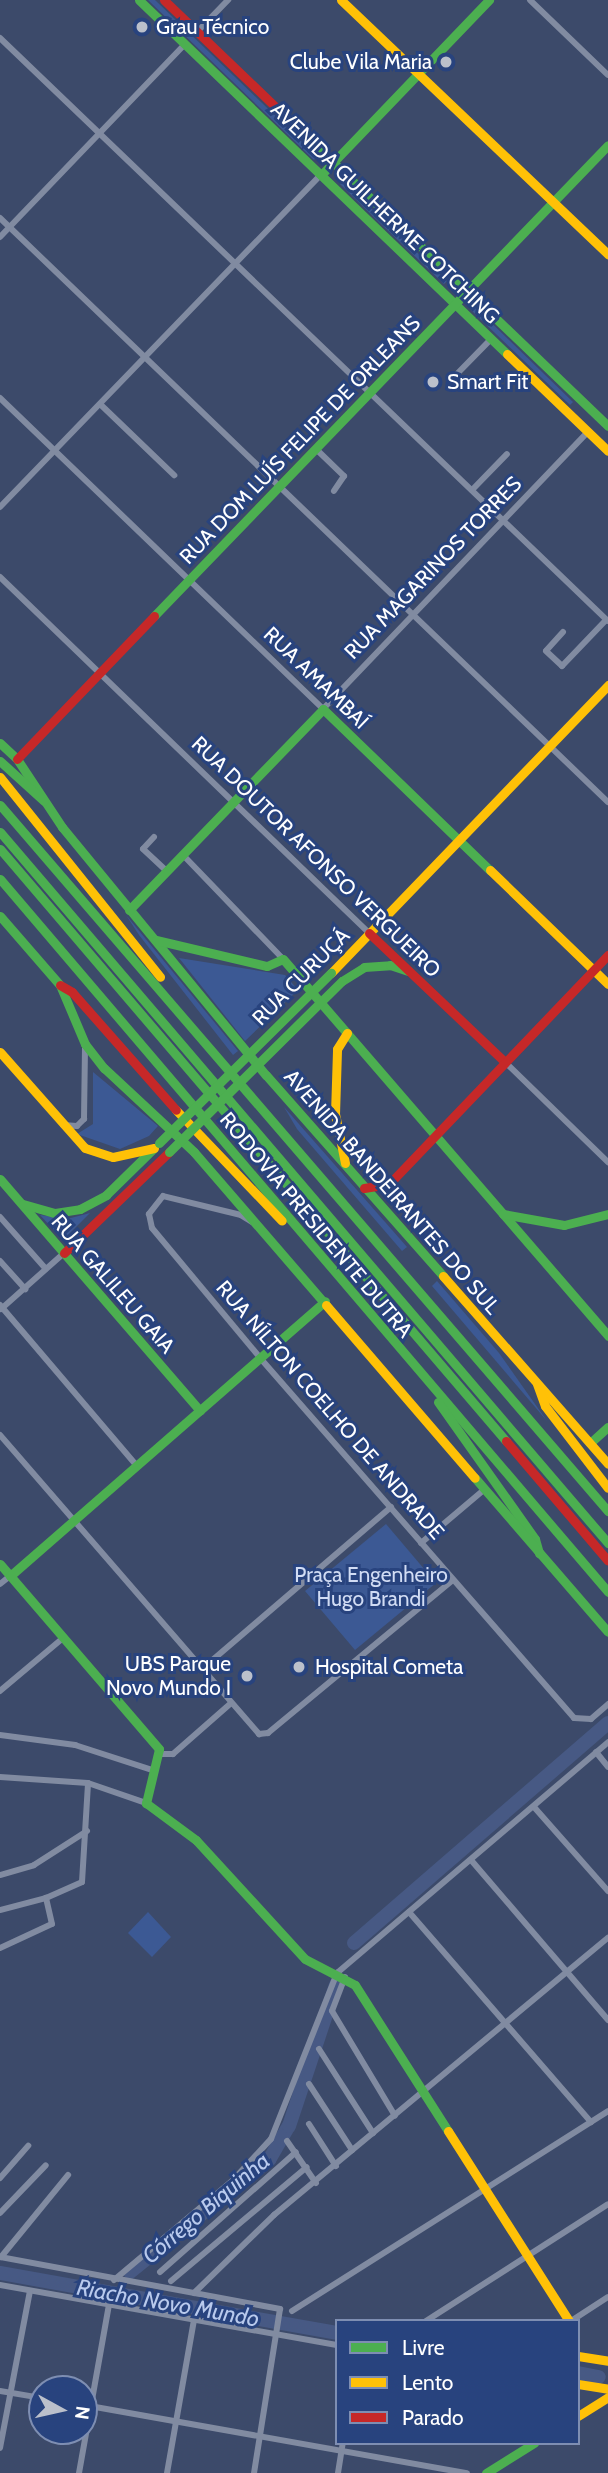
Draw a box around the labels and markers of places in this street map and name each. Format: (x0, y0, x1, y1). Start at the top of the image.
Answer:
place label: Grau Técnico (156, 14, 269, 40)
marker: Grau Técnico (134, 19, 150, 35)
place label: Clube Vila Maria (290, 49, 432, 75)
marker: Clube Vila Maria (438, 54, 454, 70)
place label: Smart Fit (447, 369, 528, 395)
marker: Smart Fit (425, 374, 441, 390)
place label: UBS Parque Novo Mundo I (106, 1651, 231, 1701)
place label: Hospital Cometa (315, 1654, 463, 1680)
marker: Hospital Cometa (289, 1657, 309, 1677)
marker: UBS Parque Novo Mundo I (237, 1666, 257, 1686)

